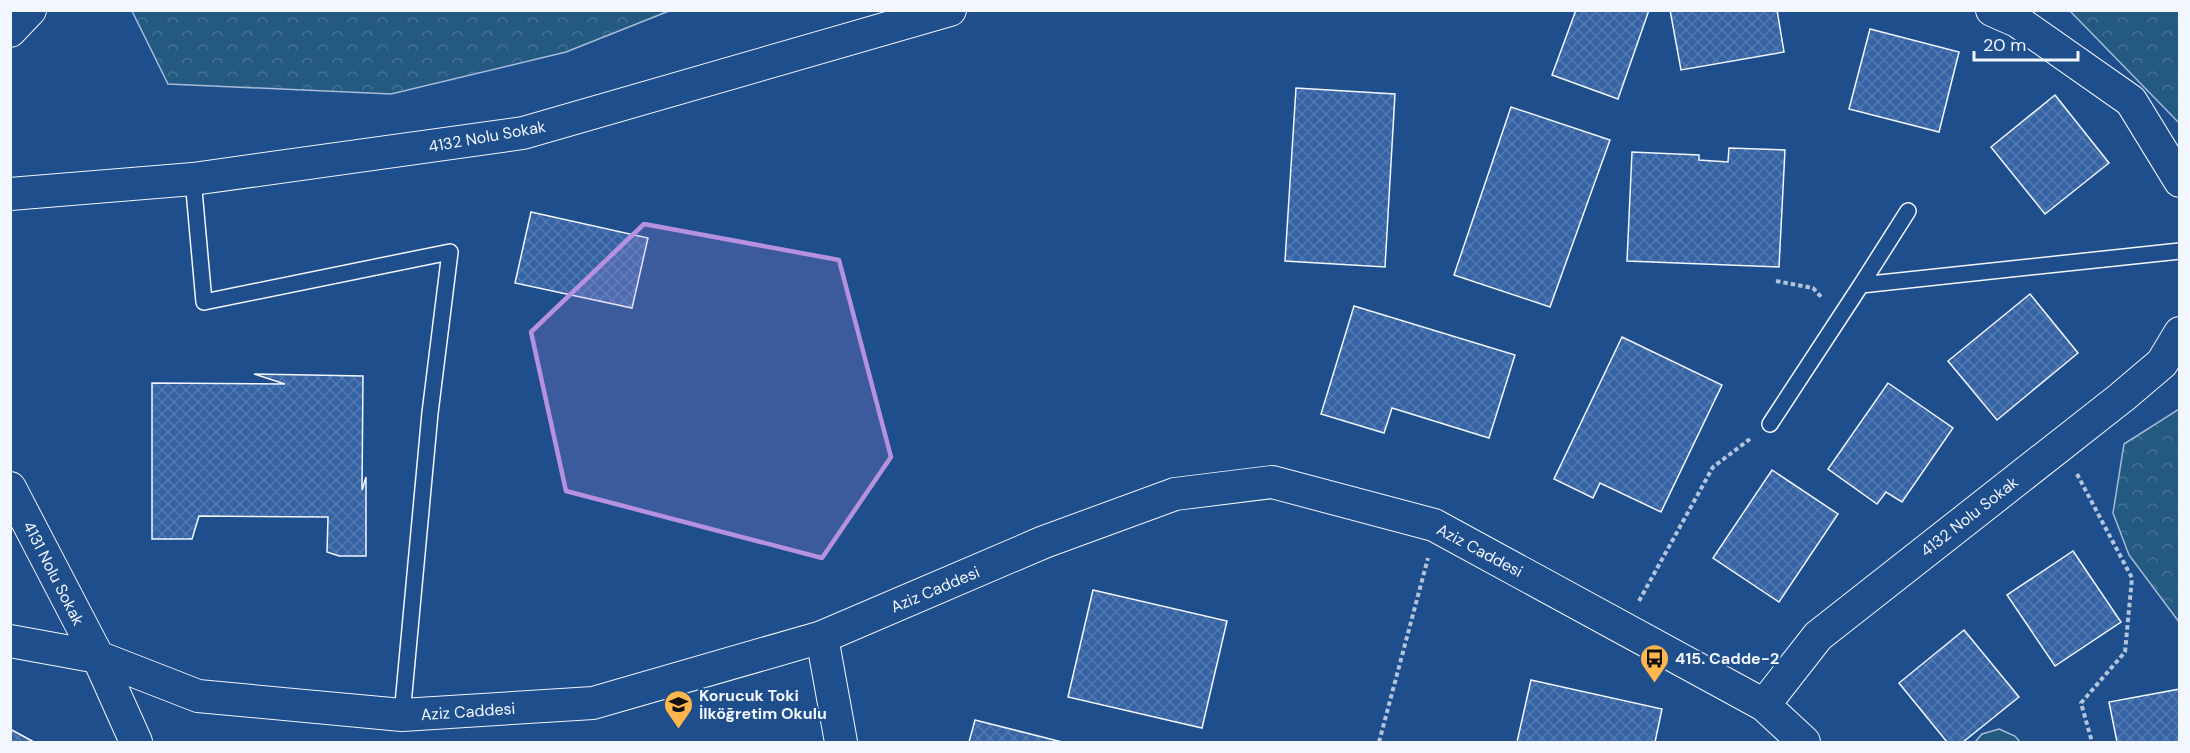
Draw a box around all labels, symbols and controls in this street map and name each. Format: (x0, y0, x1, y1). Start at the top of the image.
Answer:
scale bar (1974, 24, 2078, 62)
text: 20 m (1983, 33, 2026, 57)
street label: 4132 Nolu Sokak (427, 116, 547, 157)
street label: 4132 Nolu Sokak (1916, 472, 2023, 561)
street label: 4131 Nolu Sokak (18, 518, 89, 629)
street label: Aziz Caddesi (1433, 519, 1526, 582)
street label: Aziz Caddesi (888, 561, 983, 618)
bus stop icon: 415. Cadde-2 (1638, 642, 1670, 684)
place label: 415. Cadde-2 (1675, 648, 1779, 669)
place label: Korucuk Toki İlköğretim Okulu (699, 685, 827, 724)
school or university icon: Korucuk Toki İlköğretim Okulu (662, 688, 694, 730)
street label: Aziz Caddesi (420, 698, 516, 725)

